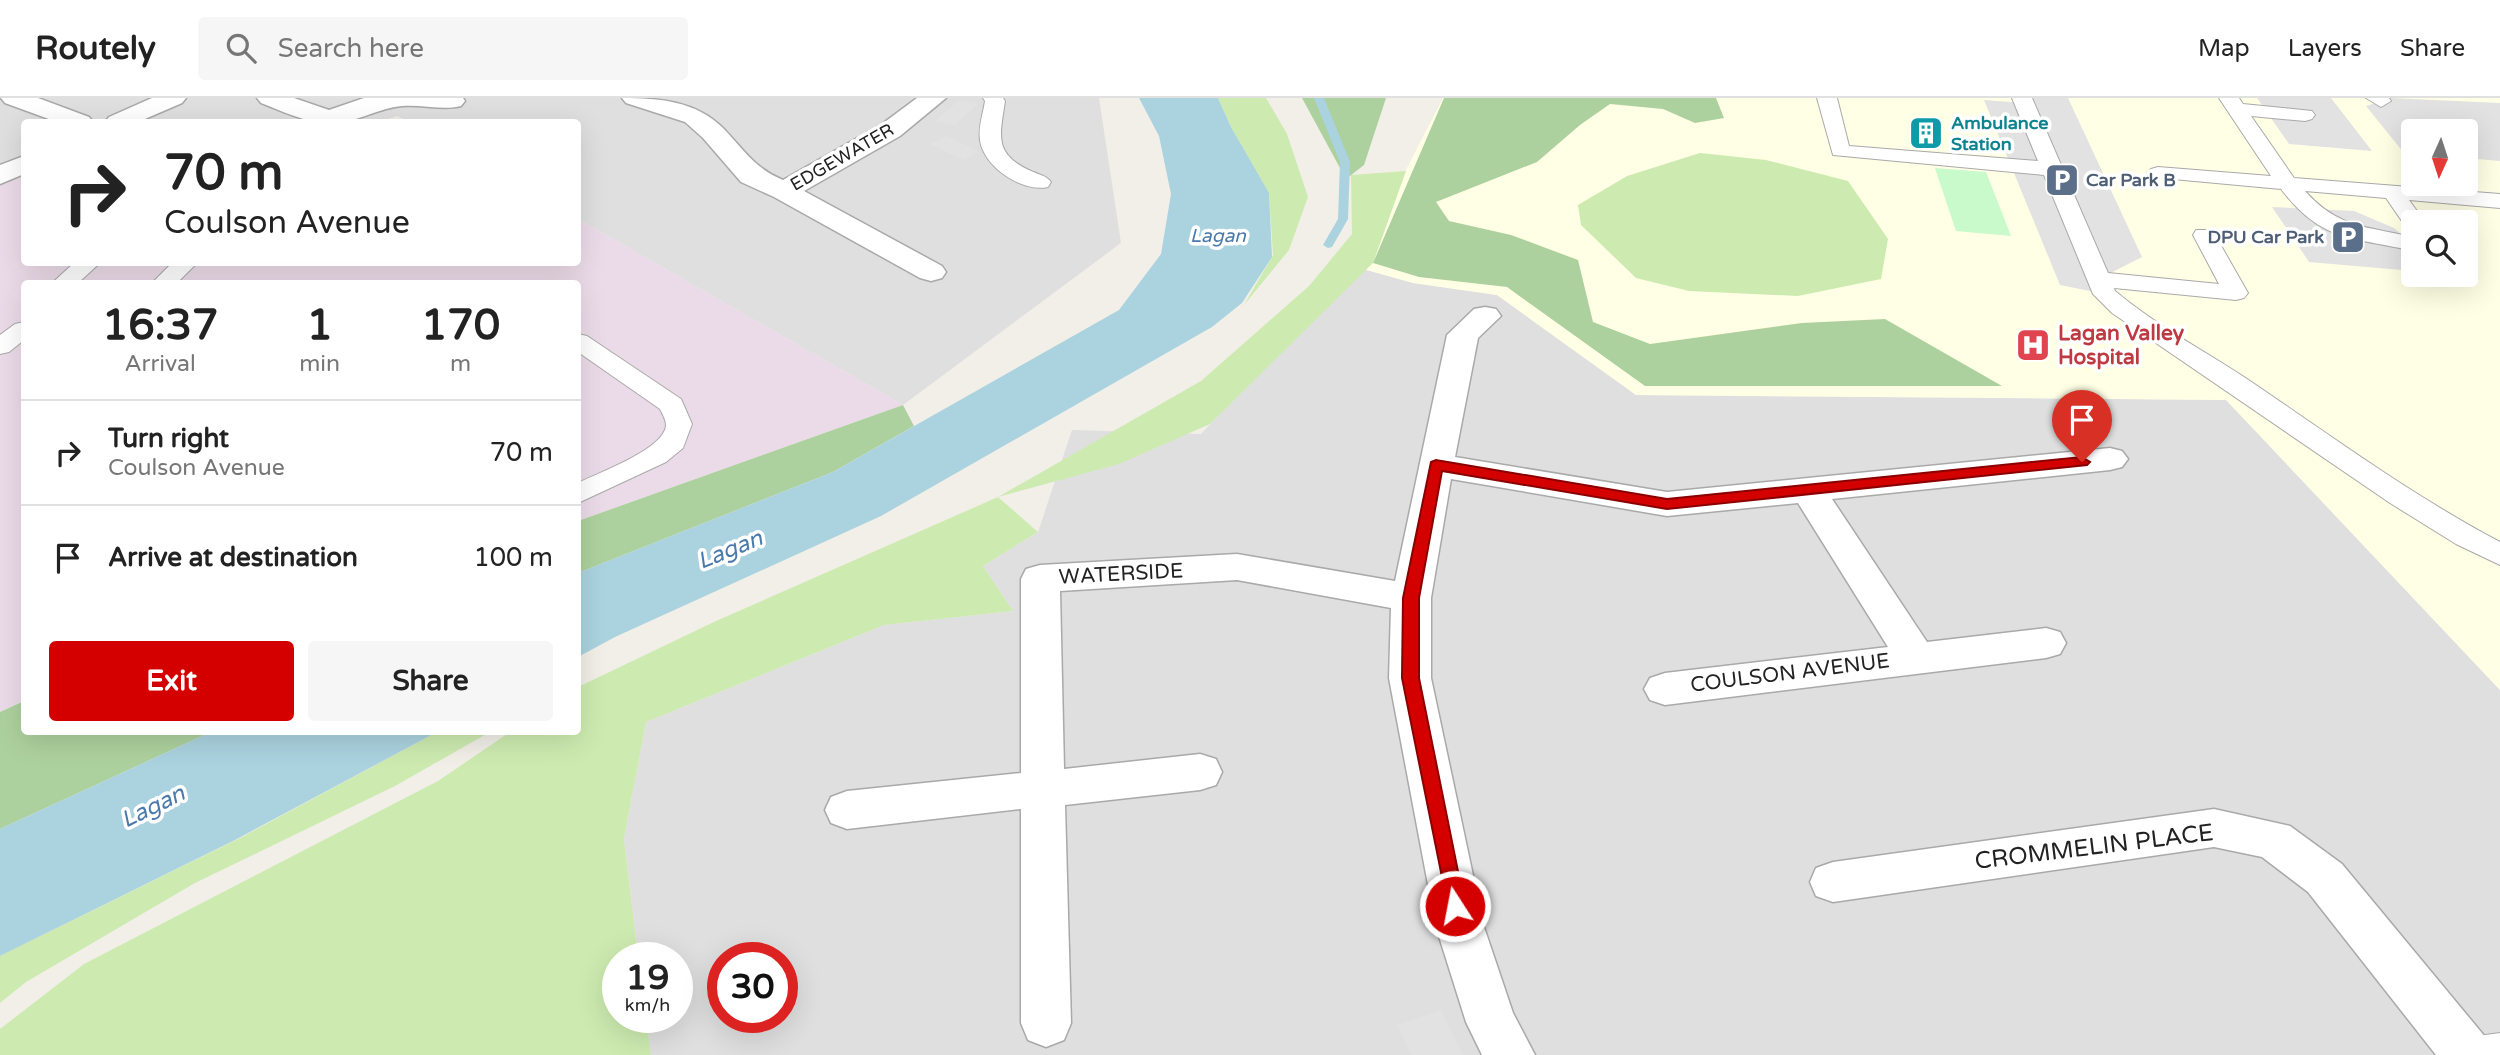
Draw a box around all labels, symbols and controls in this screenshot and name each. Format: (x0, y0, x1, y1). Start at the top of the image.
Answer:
search box (198, 17, 688, 80)
text: Routely (35, 29, 156, 68)
icon: search (222, 29, 260, 67)
text: Search here (278, 33, 424, 64)
text: Map (2198, 34, 2250, 63)
text: Layers (2288, 34, 2362, 63)
text: Share (2400, 34, 2465, 63)
place label: Ambulance Station (1951, 112, 2048, 155)
building icon: Ambulance Station (1907, 114, 1945, 152)
street label: EDGEWATER (786, 119, 898, 195)
north arrow (2401, 119, 2478, 196)
map controls (2401, 119, 2478, 287)
text: 70 m (164, 144, 283, 203)
icon: right (49, 147, 140, 238)
parking icon: Car Park B (2043, 161, 2081, 199)
place label: Car Park B (2086, 169, 2176, 191)
text: Coulson Avenue (164, 204, 410, 242)
button: search (2401, 210, 2478, 287)
parking icon: DPU Car Park (2329, 218, 2367, 256)
water label: Lagan (1190, 225, 1246, 247)
place label: DPU Car Park (2207, 226, 2324, 248)
text: 16:37 (102, 300, 218, 351)
text: 1 (306, 300, 333, 351)
text: 170 (421, 300, 500, 351)
place label: Lagan Valley Hospital (2058, 321, 2185, 370)
hospital icon: Lagan Valley Hospital (2014, 326, 2052, 364)
text: Arrival (125, 350, 196, 378)
text: min (299, 350, 340, 378)
text: m (450, 350, 471, 378)
pin (2052, 390, 2112, 462)
icon: arrive (2063, 401, 2101, 439)
text: Turn right (108, 423, 229, 454)
icon: right (49, 434, 87, 472)
text: 70 m (490, 437, 553, 468)
text: Coulson Avenue (108, 454, 285, 482)
water label: Lagan (693, 524, 768, 576)
icon: arrive (49, 539, 87, 577)
text: Arrive at destination (108, 542, 358, 573)
text: 100 m (473, 542, 553, 573)
street label: WATERSIDE (1058, 558, 1184, 590)
button: Exit (49, 641, 294, 721)
button: Share (308, 641, 553, 721)
street label: COULSON AVENUE (1689, 648, 1891, 698)
water label: Lagan (116, 779, 190, 834)
street label: CROMMELIN PLACE (1973, 818, 2215, 876)
position arrow (1418, 869, 1492, 943)
speed limit sign: 30 (707, 942, 798, 1033)
text: 19 (626, 957, 669, 999)
text: km/h (625, 994, 670, 1016)

